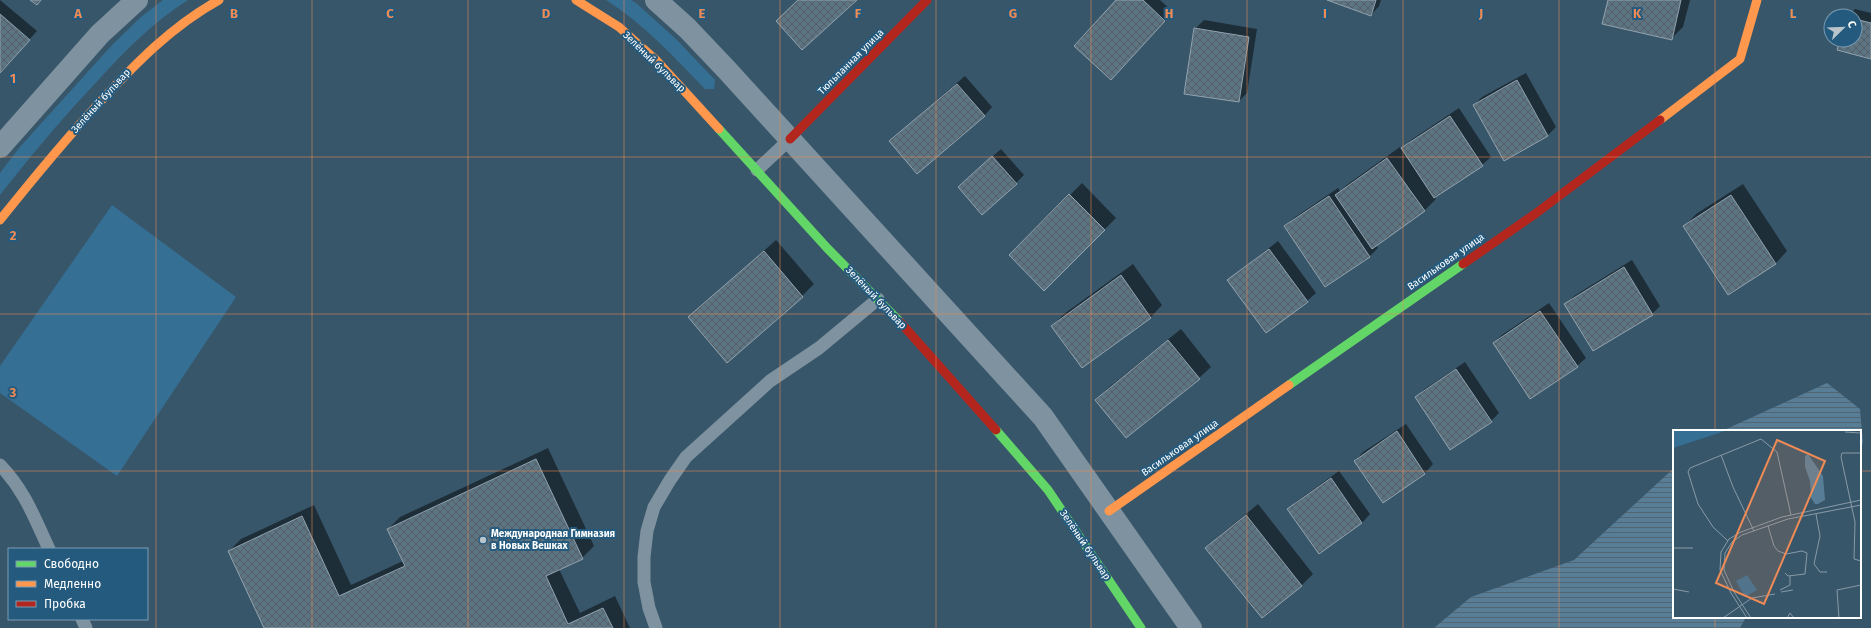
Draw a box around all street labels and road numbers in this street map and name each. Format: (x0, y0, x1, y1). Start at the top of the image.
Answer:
street label: Тюльпанная улица (816, 27, 886, 97)
street label: Зелёный бульвар (620, 28, 688, 95)
street label: Зелёный бульвар (68, 66, 133, 136)
street label: Васильковая улица (1405, 231, 1487, 293)
street label: Зелёный бульвар (843, 264, 910, 332)
street label: Васильковая улица (1139, 417, 1221, 479)
street label: Зелёный бульвар (1057, 507, 1114, 582)

